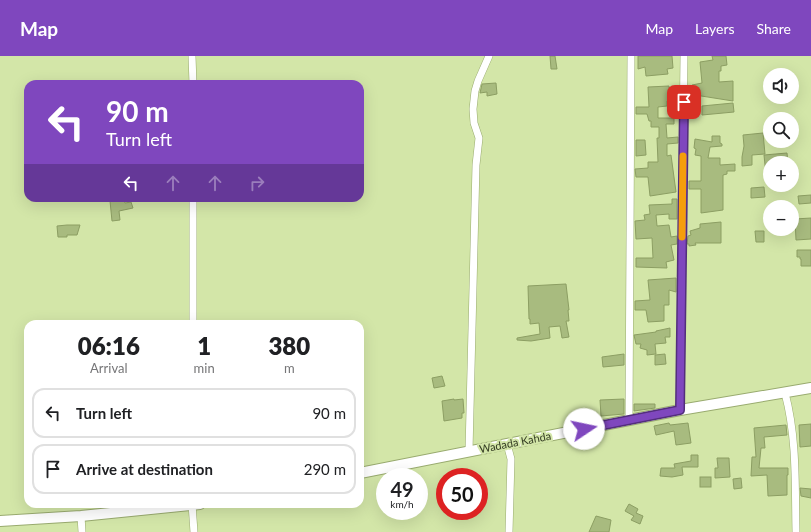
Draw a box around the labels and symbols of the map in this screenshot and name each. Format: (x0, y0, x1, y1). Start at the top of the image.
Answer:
pin (667, 85, 701, 119)
position arrow (563, 408, 605, 450)
street label: Wadada Kahda (478, 429, 552, 455)
speed limit sign: 50 (436, 468, 488, 520)

